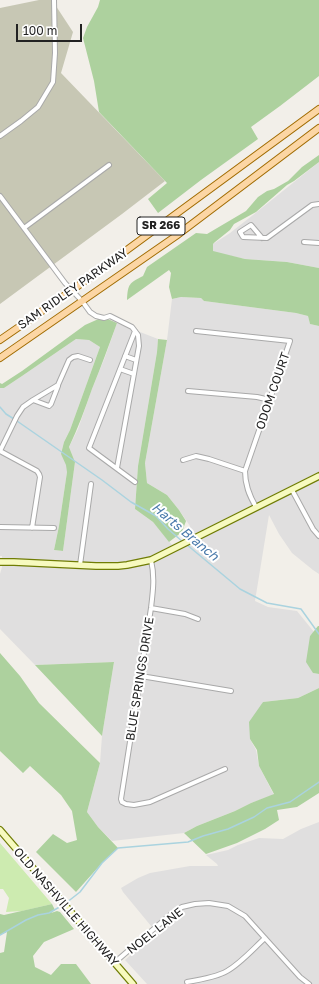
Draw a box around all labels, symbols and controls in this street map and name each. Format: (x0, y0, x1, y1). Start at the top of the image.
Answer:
scale bar (18, 16, 84, 42)
text: 100 m (23, 23, 57, 38)
road number: SR 266 (137, 217, 185, 235)
street label: SAM RIDLEY PARKWAY (15, 246, 131, 332)
street label: ODOM COURT (253, 350, 293, 432)
water label: Harts Branch (149, 500, 221, 564)
street label: BLUE SPRINGS DRIVE (123, 616, 157, 742)
street label: OLD NASHVILLE HIGHWAY (11, 845, 121, 969)
street label: NOEL LANE (124, 905, 186, 957)

